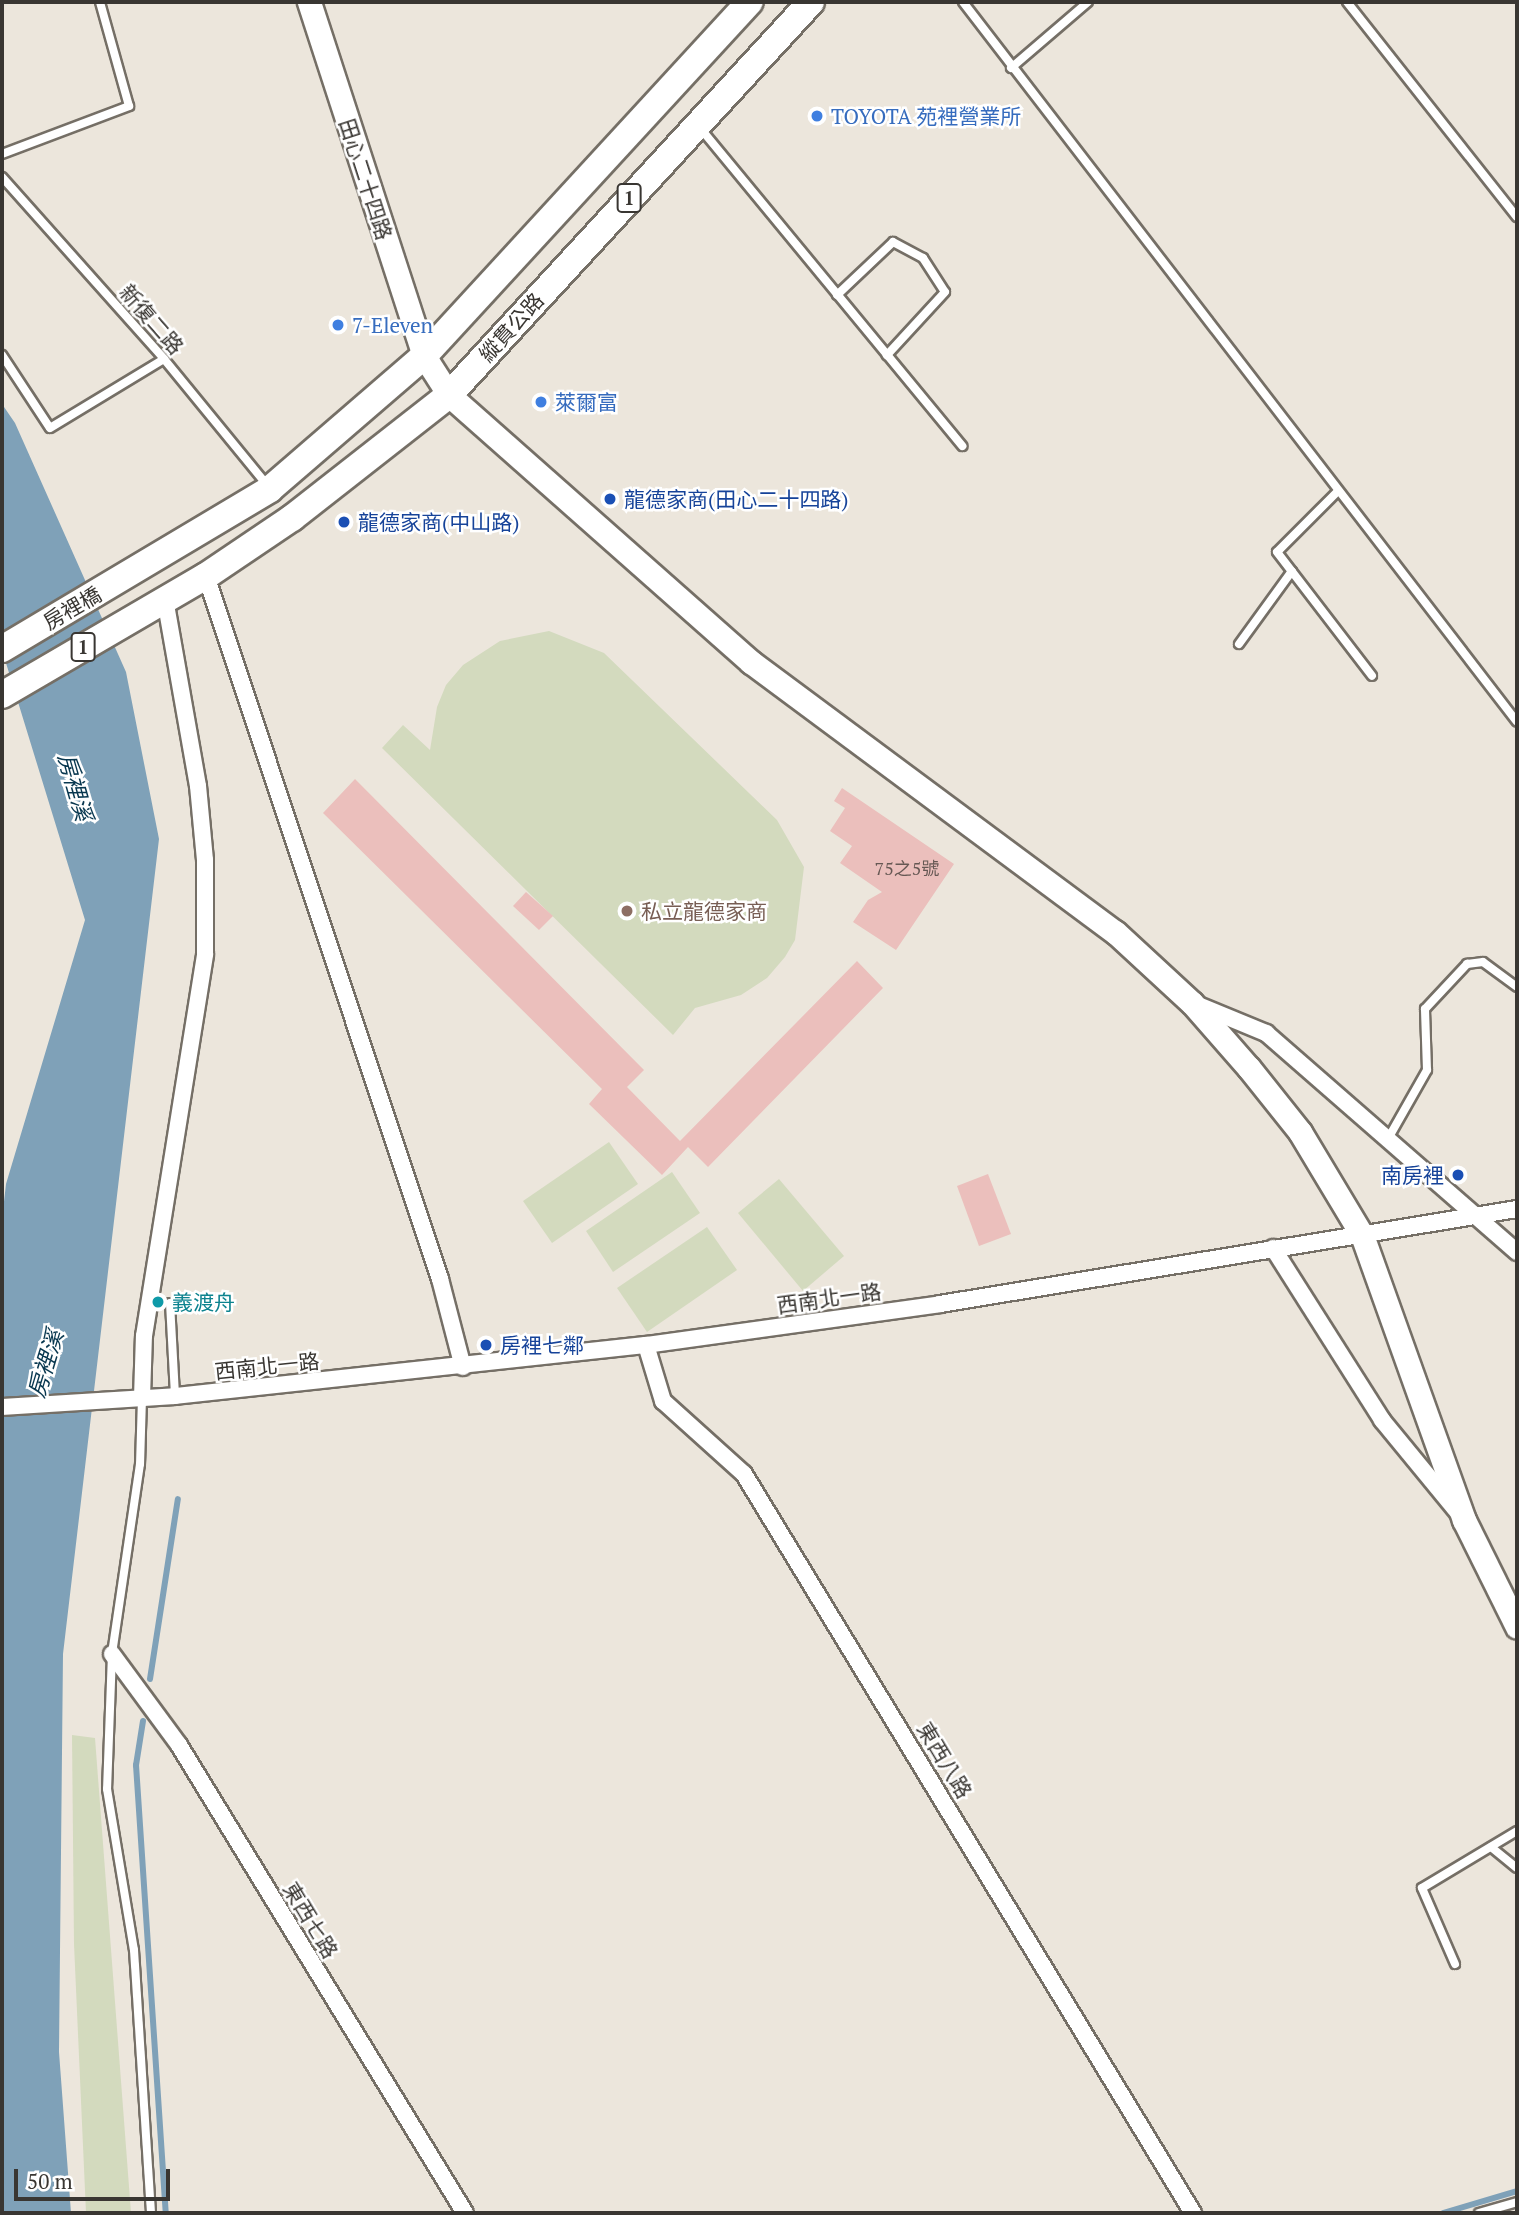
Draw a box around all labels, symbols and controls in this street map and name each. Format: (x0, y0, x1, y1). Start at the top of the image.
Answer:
place label: TOYOTA 苑裡營業所 (831, 103, 1022, 129)
marker: TOYOTA 苑裡營業所 (809, 108, 825, 124)
street label: 田心二十四路 (335, 115, 397, 243)
road number: 1 (615, 182, 643, 214)
street label: 新復二路 (115, 279, 189, 359)
street label: 縱貫公路 (474, 287, 548, 367)
place label: 7-Eleven (352, 312, 433, 338)
marker: 7-Eleven (330, 317, 346, 333)
place label: 萊爾富 (555, 389, 618, 415)
marker: 萊爾富 (533, 394, 549, 410)
place label: 龍德家商(田心二十四路) (624, 486, 848, 512)
marker: 龍德家商(田心二十四路) (602, 491, 618, 507)
place label: 龍德家商(中山路) (358, 509, 519, 535)
marker: 龍德家商(中山路) (336, 514, 352, 530)
street label: 房裡橋 (38, 581, 106, 635)
road number: 1 (69, 632, 97, 662)
water label: 房裡溪 (52, 750, 98, 824)
house number: 75之5號 (875, 857, 939, 879)
place label: 私立龍德家商 (641, 898, 767, 924)
marker: 私立龍德家商 (619, 903, 635, 919)
place label: 南房裡 (1381, 1162, 1444, 1188)
marker: 南房裡 (1450, 1167, 1466, 1183)
street label: 西南北一路 (775, 1278, 883, 1318)
place label: 義渡舟 (172, 1289, 235, 1315)
marker: 義渡舟 (150, 1294, 166, 1310)
water label: 房裡溪 (23, 1327, 69, 1401)
place label: 房裡七鄰 (500, 1332, 584, 1358)
marker: 房裡七鄰 (478, 1337, 494, 1353)
street label: 西南北一路 (213, 1348, 321, 1384)
street label: 東西八路 (913, 1718, 977, 1802)
street label: 東西七路 (279, 1878, 343, 1962)
scale bar (18, 2156, 173, 2200)
text: 50 m (27, 2167, 73, 2195)

